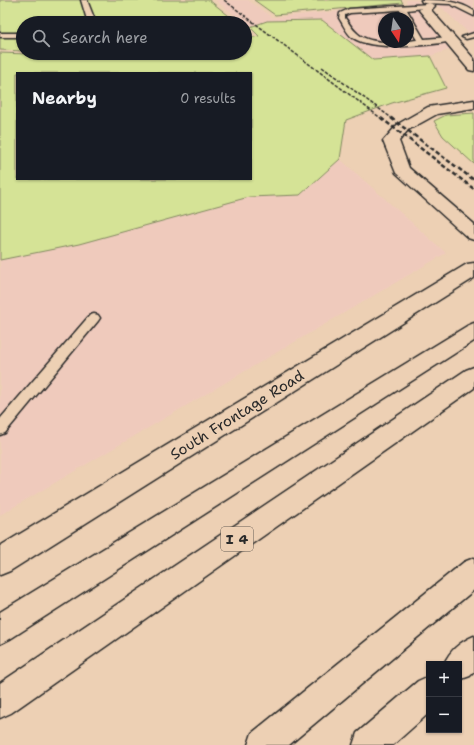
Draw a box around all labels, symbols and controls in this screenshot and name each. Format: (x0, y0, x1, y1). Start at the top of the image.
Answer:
north arrow (378, 12, 414, 48)
search box (16, 16, 252, 60)
icon: search (30, 27, 52, 49)
text: Search here (62, 28, 148, 48)
text: Nearby (32, 87, 97, 109)
text: 0 results (180, 90, 236, 107)
street label: South Frontage Road (166, 365, 308, 464)
road number: I 4 (221, 527, 253, 551)
map controls (426, 661, 462, 733)
button: + (426, 661, 462, 697)
button: − (426, 697, 462, 733)

